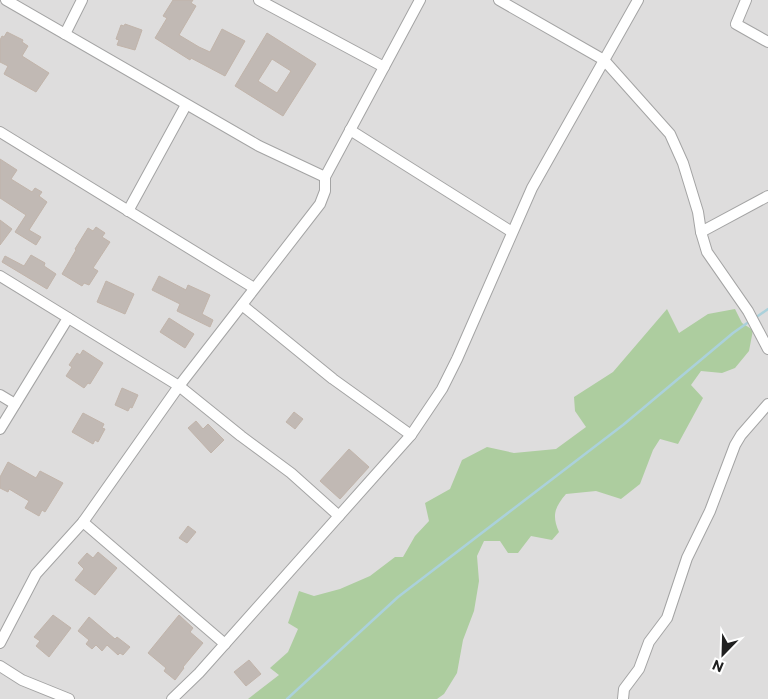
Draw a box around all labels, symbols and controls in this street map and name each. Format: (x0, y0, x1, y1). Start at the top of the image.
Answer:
north arrow (698, 629, 748, 679)
text: N (710, 657, 726, 676)

